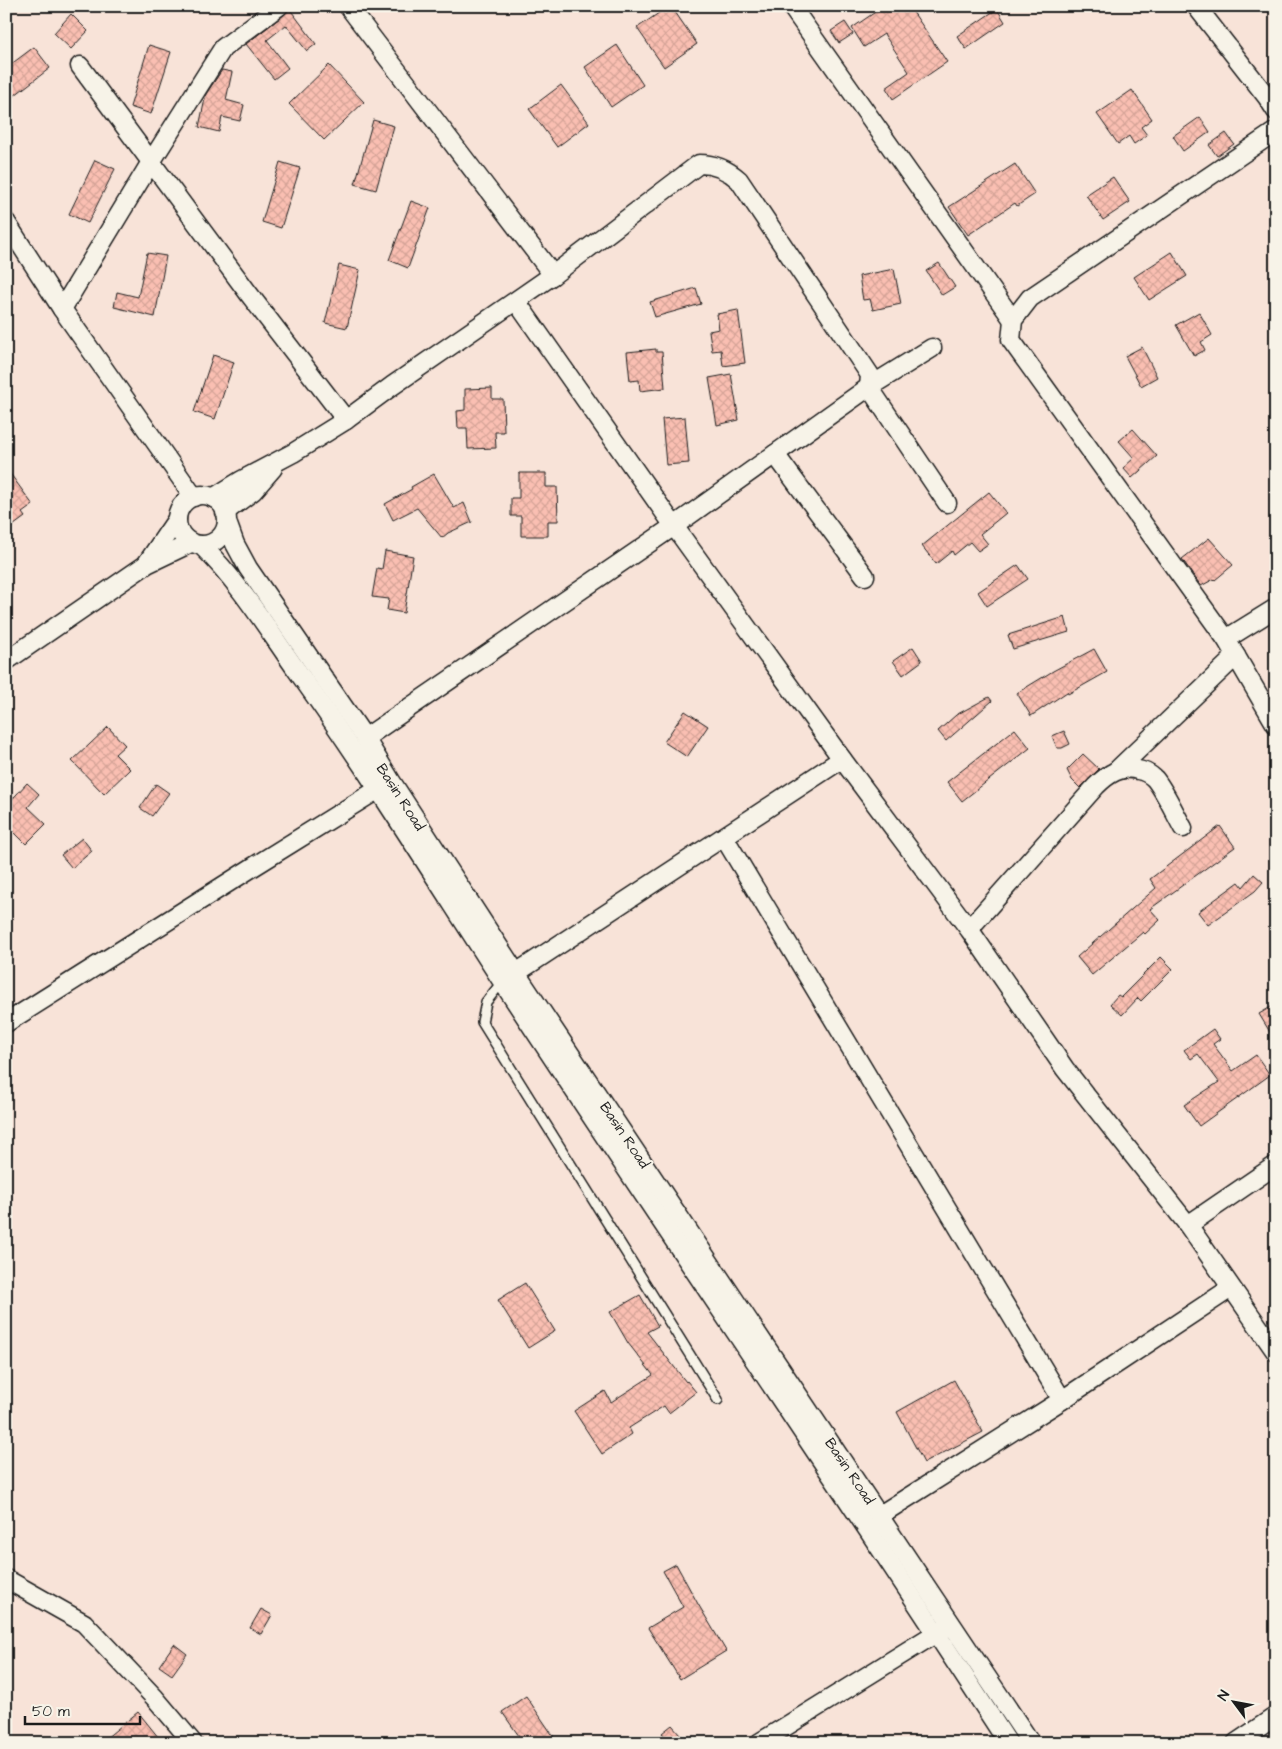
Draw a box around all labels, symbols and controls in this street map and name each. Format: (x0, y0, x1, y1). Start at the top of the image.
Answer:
street label: Basin Road (371, 760, 430, 835)
street label: Basin Road (595, 1098, 655, 1173)
street label: Basin Road (820, 1434, 880, 1509)
north arrow (1210, 1676, 1260, 1726)
text: N (1213, 1686, 1235, 1705)
scale bar (25, 1694, 140, 1726)
text: 50 m (32, 1701, 70, 1722)

